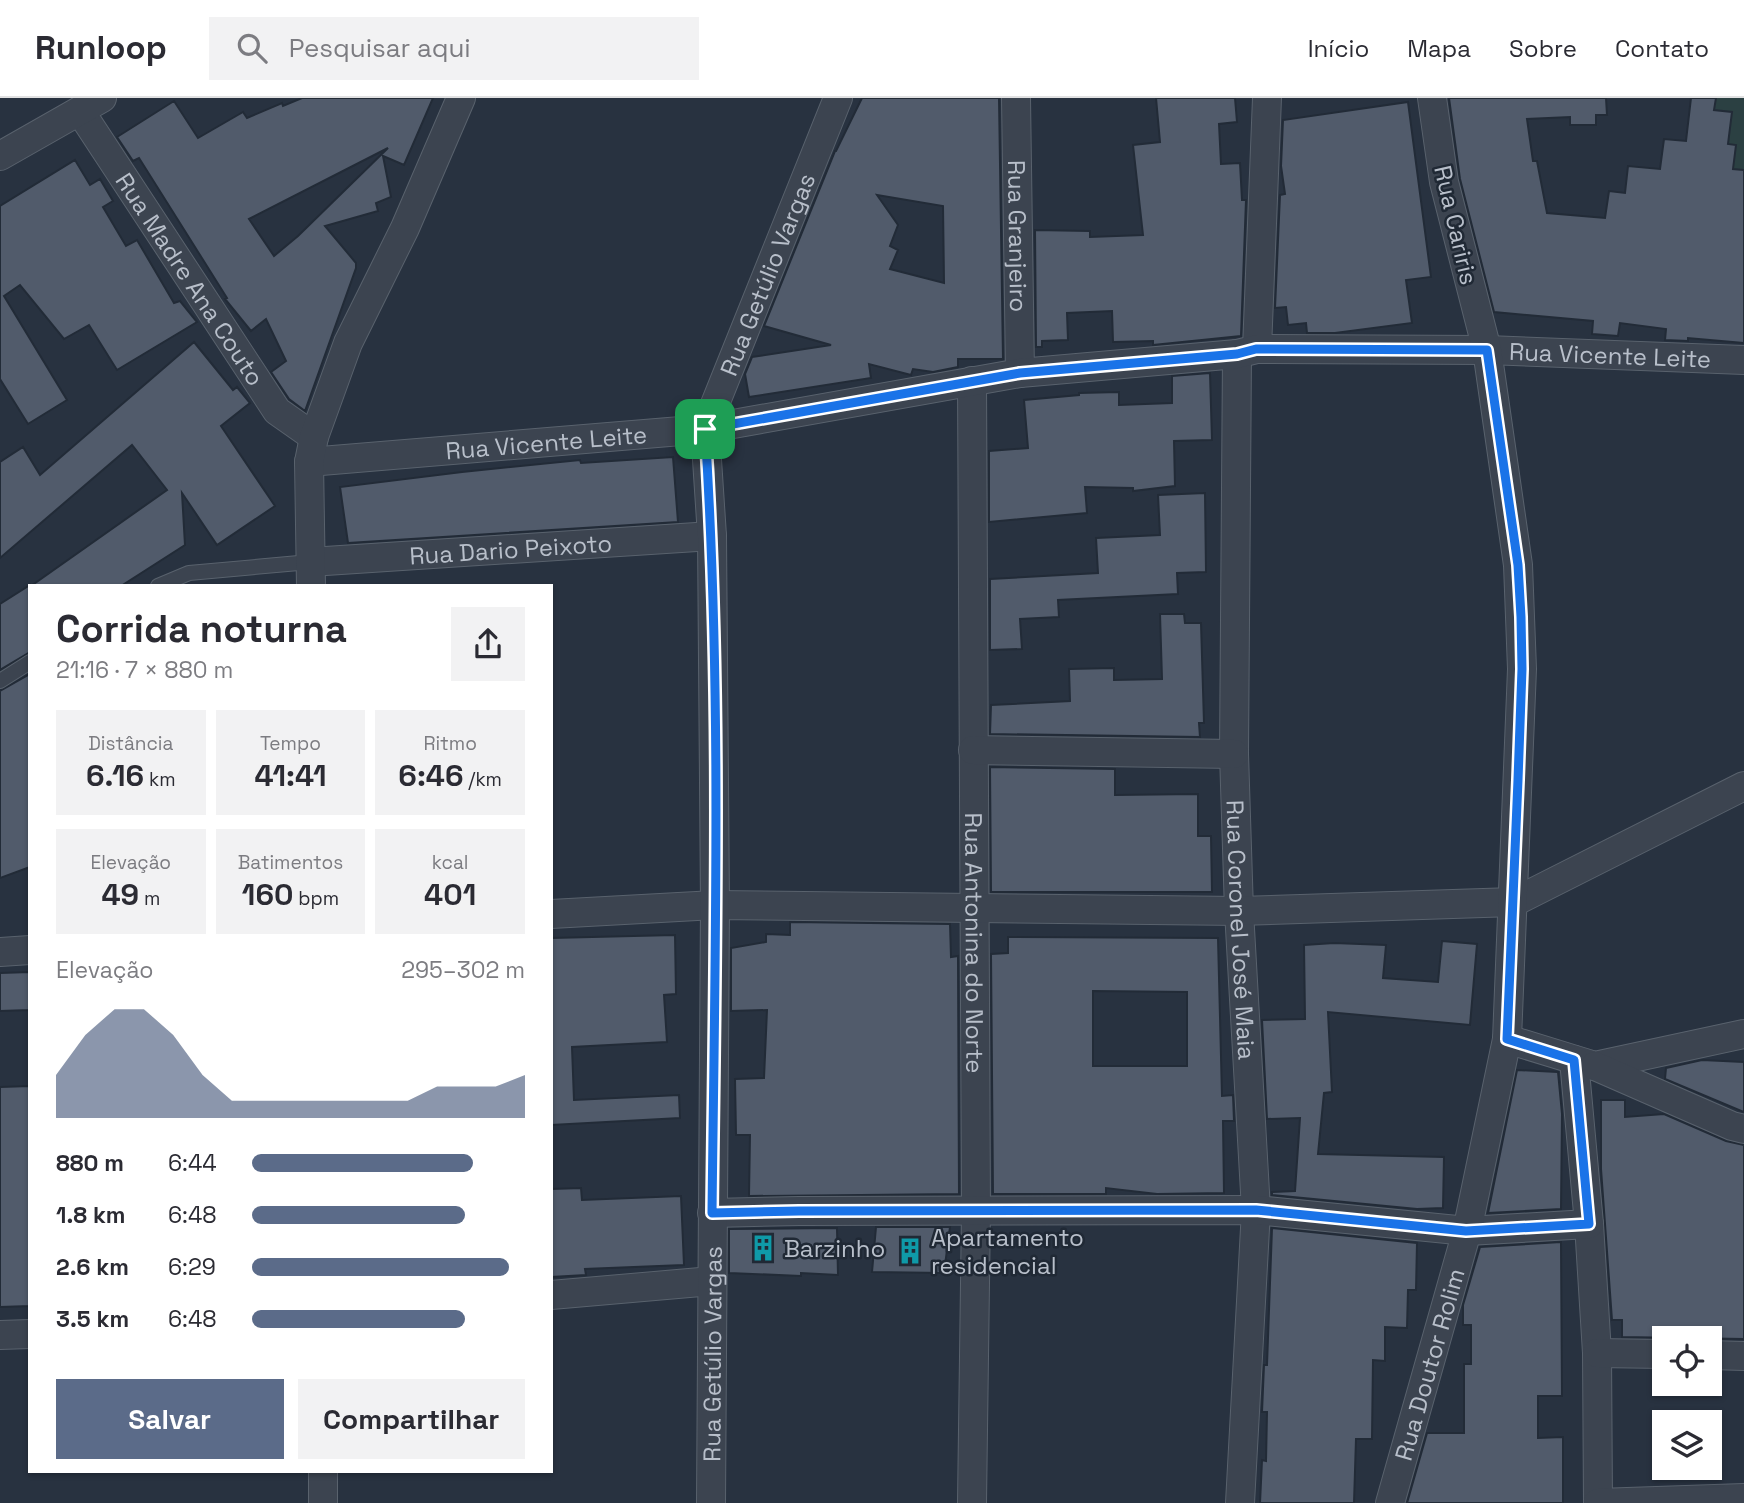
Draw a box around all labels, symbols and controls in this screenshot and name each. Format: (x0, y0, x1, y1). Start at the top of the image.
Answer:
search box (209, 17, 699, 80)
text: Runloop (35, 27, 167, 69)
icon: search (233, 29, 271, 67)
text: Pesquisar aqui (289, 31, 471, 65)
text: Início (1308, 33, 1369, 64)
text: Mapa (1407, 33, 1471, 64)
text: Sobre (1509, 33, 1577, 64)
text: Contato (1615, 33, 1709, 64)
street label: Rua Granjeiro (1001, 160, 1035, 312)
street label: Rua Cariris (1427, 162, 1485, 288)
street label: Rua Madre Ana Couto (109, 167, 271, 391)
street label: Rua Getúlio Vargas (713, 168, 822, 380)
street label: Rua Vicente Leite (1509, 335, 1712, 374)
pin (675, 399, 735, 459)
icon: arrive (686, 410, 724, 448)
street label: Rua Vicente Leite (444, 418, 648, 466)
street label: Rua Dario Peixoto (408, 527, 613, 571)
text: Corrida noturna (56, 605, 347, 653)
button: share (451, 607, 525, 681)
text: 21:16 · 7 × 880 m (56, 655, 233, 685)
text: Distância (88, 731, 173, 756)
text: Tempo (260, 731, 321, 756)
text: Ritmo (423, 731, 477, 756)
text: 6.16 (86, 756, 144, 795)
text: 41:41 (255, 756, 326, 795)
text: 6:46 (398, 756, 463, 795)
text: km (144, 767, 176, 792)
text: /km (463, 767, 502, 792)
street label: Rua Coronel José Maia (1220, 799, 1263, 1061)
street label: Rua Antonina do Norte (959, 812, 991, 1074)
text: Elevação (91, 850, 171, 875)
text: Batimentos (238, 850, 343, 875)
text: kcal (432, 850, 469, 875)
text: 49 (101, 875, 139, 914)
text: 160 (242, 875, 293, 914)
text: 401 (424, 875, 476, 914)
text: m (139, 886, 160, 911)
text: bpm (293, 886, 339, 911)
text: Elevação (56, 955, 154, 985)
text: 295–302 m (401, 955, 525, 985)
text: 880 m (56, 1148, 124, 1178)
text: 6:44 (168, 1148, 217, 1178)
text: 1.8 km (56, 1200, 126, 1230)
text: 6:48 (168, 1200, 217, 1230)
place label: Apartamento residencial (931, 1222, 1084, 1281)
building icon: Barzinho (748, 1233, 778, 1263)
place label: Barzinho (784, 1233, 885, 1264)
building icon: Apartamento residencial (895, 1236, 925, 1266)
street label: Rua Getúlio Vargas (696, 1246, 728, 1462)
text: 2.6 km (56, 1252, 129, 1282)
text: 6:29 (168, 1252, 216, 1282)
street label: Rua Doutor Rolim (1387, 1265, 1471, 1464)
text: 3.5 km (56, 1304, 129, 1334)
text: 6:48 (168, 1304, 217, 1334)
map controls (1652, 1326, 1722, 1480)
button: locate (1652, 1326, 1722, 1396)
button: Salvar (56, 1379, 284, 1459)
button: Compartilhar (298, 1379, 525, 1459)
button: layers (1652, 1410, 1722, 1480)

